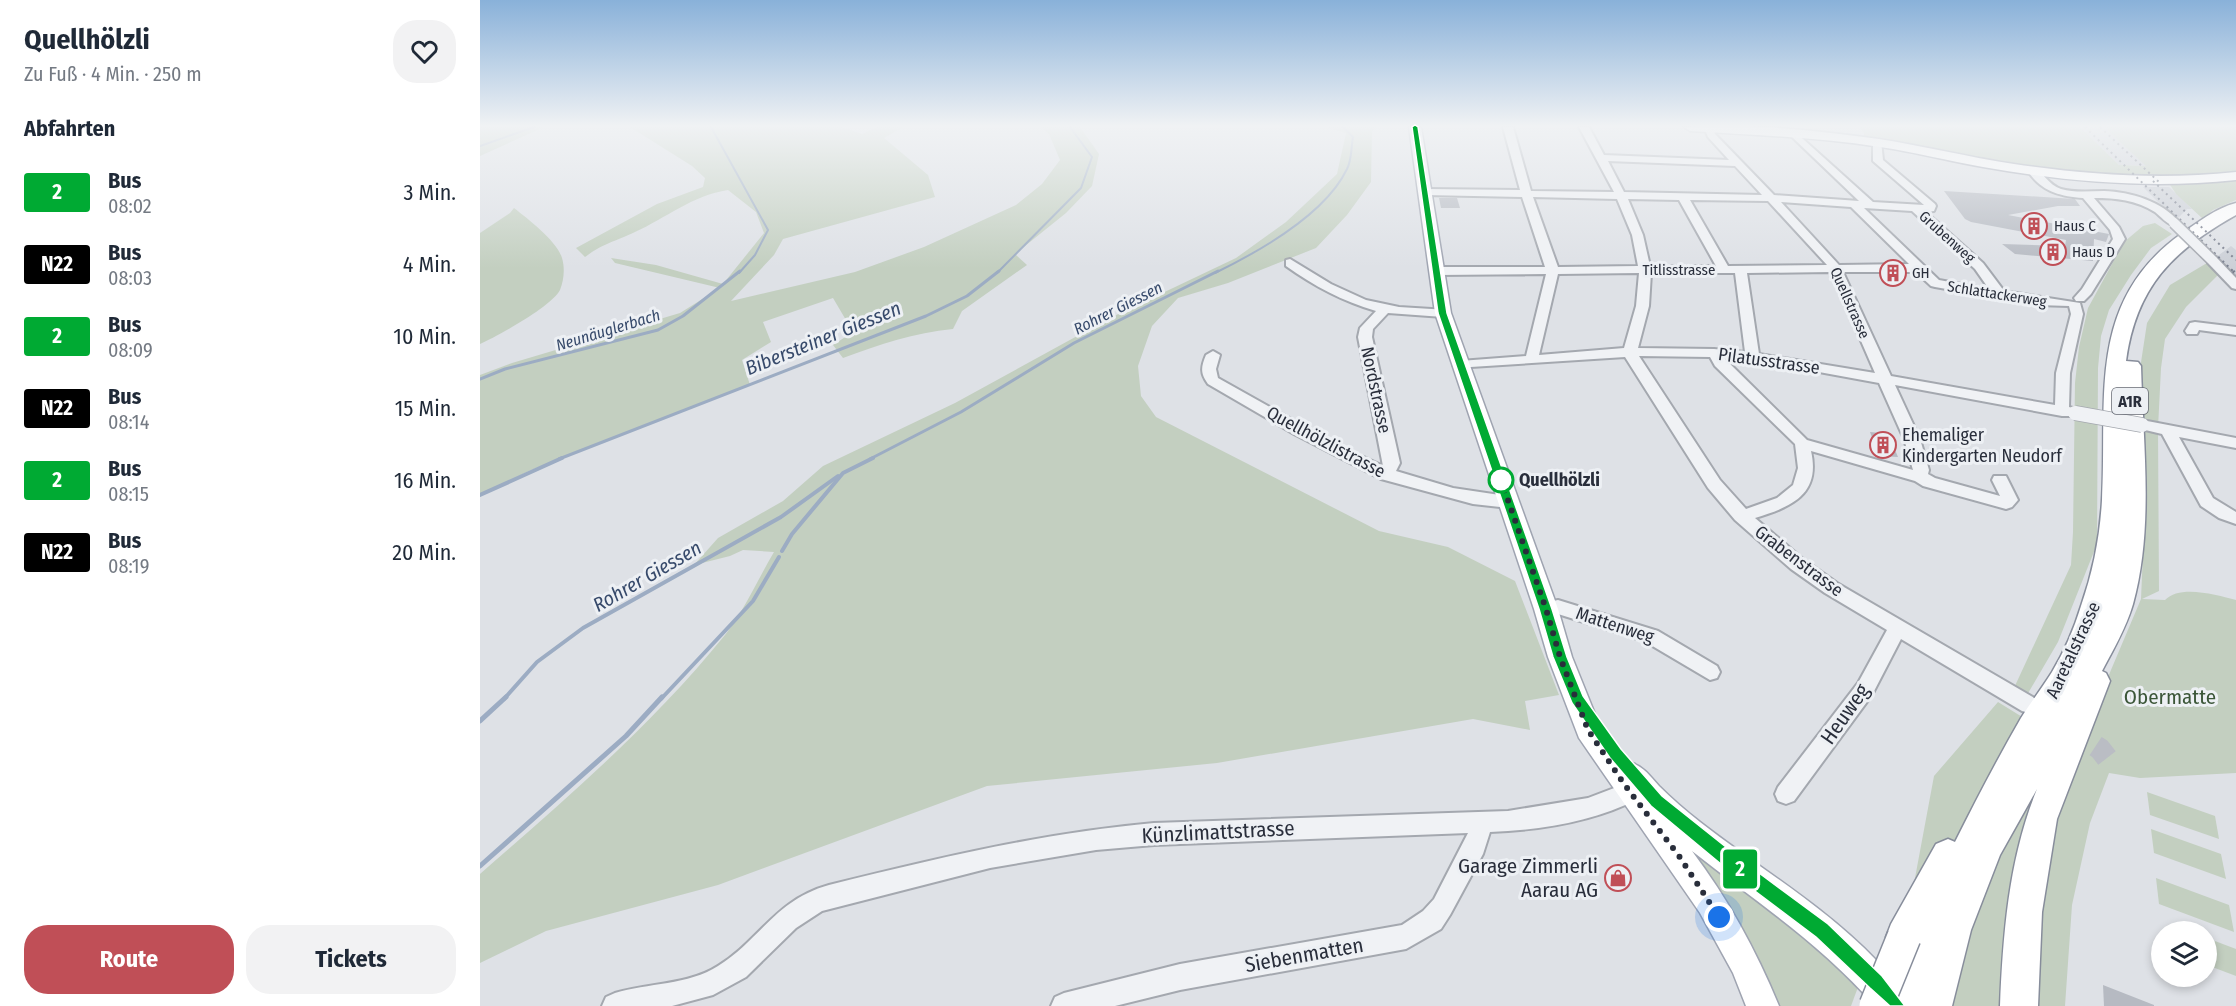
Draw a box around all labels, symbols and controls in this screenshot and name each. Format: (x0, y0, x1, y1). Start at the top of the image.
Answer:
button: heart (393, 20, 456, 83)
text: Quellhölzli (24, 23, 150, 56)
text: Zu Fuß · 4 Min. · 250 m (24, 62, 202, 86)
text: Abfahrten (24, 115, 115, 142)
text: Bus (108, 167, 141, 194)
text: 2 (52, 179, 62, 205)
text: 3 Min. (403, 179, 456, 206)
text: 08:02 (108, 194, 152, 218)
street label: Grubenweg (1915, 207, 1979, 267)
building icon: Haus C (2019, 211, 2049, 241)
place label: Haus C (2054, 217, 2096, 235)
building icon: Haus D (2038, 237, 2068, 267)
text: Bus (108, 239, 141, 266)
place label: Haus D (2072, 243, 2115, 261)
text: N22 (41, 251, 73, 277)
text: 4 Min. (403, 251, 456, 278)
building icon: GH (1878, 258, 1908, 288)
street label: Titlisstrasse (1643, 261, 1715, 279)
place label: GH (1912, 264, 1930, 282)
street label: Quellstrasse (1826, 265, 1874, 341)
text: 08:03 (108, 266, 152, 290)
water label: Rohrer Giessen (1070, 277, 1166, 339)
street label: Schlattackerweg (1946, 277, 2048, 311)
water label: Bibersteiner Giessen (742, 296, 904, 380)
water label: Neunäuglerbach (554, 305, 662, 355)
text: Bus (108, 311, 141, 338)
text: 2 (52, 323, 62, 349)
text: 10 Min. (393, 323, 456, 350)
text: 08:09 (108, 338, 153, 362)
street label: Pilatusstrasse (1717, 343, 1821, 379)
street label: Nordstrasse (1356, 345, 1396, 435)
text: Bus (108, 383, 141, 410)
road number: A1R (2112, 388, 2148, 414)
text: N22 (41, 395, 73, 421)
text: 15 Min. (395, 395, 456, 422)
street label: Quellhölzlistrasse (1263, 401, 1389, 483)
text: 08:14 (108, 410, 149, 434)
place label: Ehemaliger Kindergarten Neudorf (1902, 424, 2063, 467)
building icon: Ehemaliger Kindergarten Neudorf (1868, 430, 1898, 460)
text: Bus (108, 455, 141, 482)
text: 2 (52, 467, 62, 493)
text: 16 Min. (394, 467, 456, 494)
marker: Quellhölzli (1488, 467, 1514, 493)
place label: Quellhölzli (1519, 469, 1600, 491)
text: 08:15 (108, 482, 149, 506)
street label: Grabenstrasse (1750, 521, 1848, 601)
text: Bus (108, 527, 141, 554)
water label: Rohrer Giessen (588, 535, 706, 617)
text: N22 (41, 539, 73, 565)
text: 20 Min. (392, 539, 456, 566)
text: 08:19 (108, 554, 149, 578)
street label: Aaretalstrasse (2041, 598, 2105, 702)
street label: Mattenweg (1573, 602, 1657, 648)
street label: Heuweg (1815, 679, 1875, 749)
park label: Obermatte (2124, 684, 2216, 710)
street label: Künzlimattstrasse (1141, 815, 1295, 849)
line badge: 2 (1720, 850, 1760, 888)
place label: Garage Zimmerli Aarau AG (1458, 853, 1598, 903)
text: 2 (1735, 856, 1745, 882)
shop icon: Garage Zimmerli Aarau AG (1603, 863, 1633, 893)
your location (1704, 902, 1734, 932)
map controls (2151, 921, 2217, 987)
button: layers (2151, 921, 2217, 987)
button: Route (24, 925, 234, 994)
button: Tickets (246, 925, 456, 994)
street label: Siebenmatten (1243, 932, 1365, 978)

